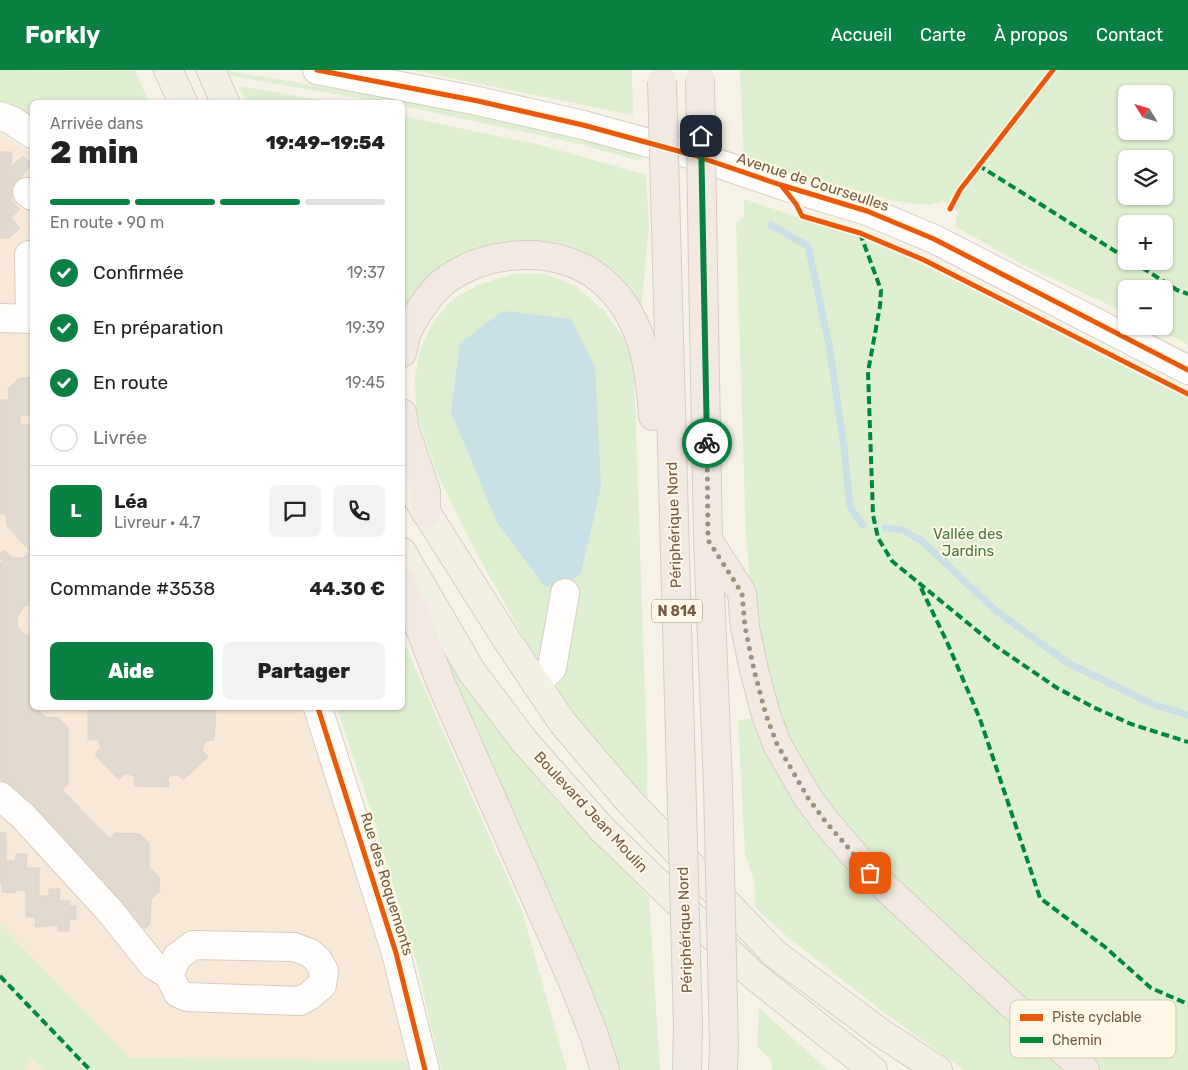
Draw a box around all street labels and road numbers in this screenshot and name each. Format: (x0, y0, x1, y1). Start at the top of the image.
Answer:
street label: Avenue de Courseulles (735, 149, 892, 215)
street label: Périphérique Nord (663, 461, 685, 589)
road number: N 814 (652, 600, 702, 622)
street label: Boulevard Jean Moulin (530, 748, 652, 876)
street label: Rue des Roquemonts (357, 810, 417, 958)
street label: Périphérique Nord (674, 866, 696, 994)

